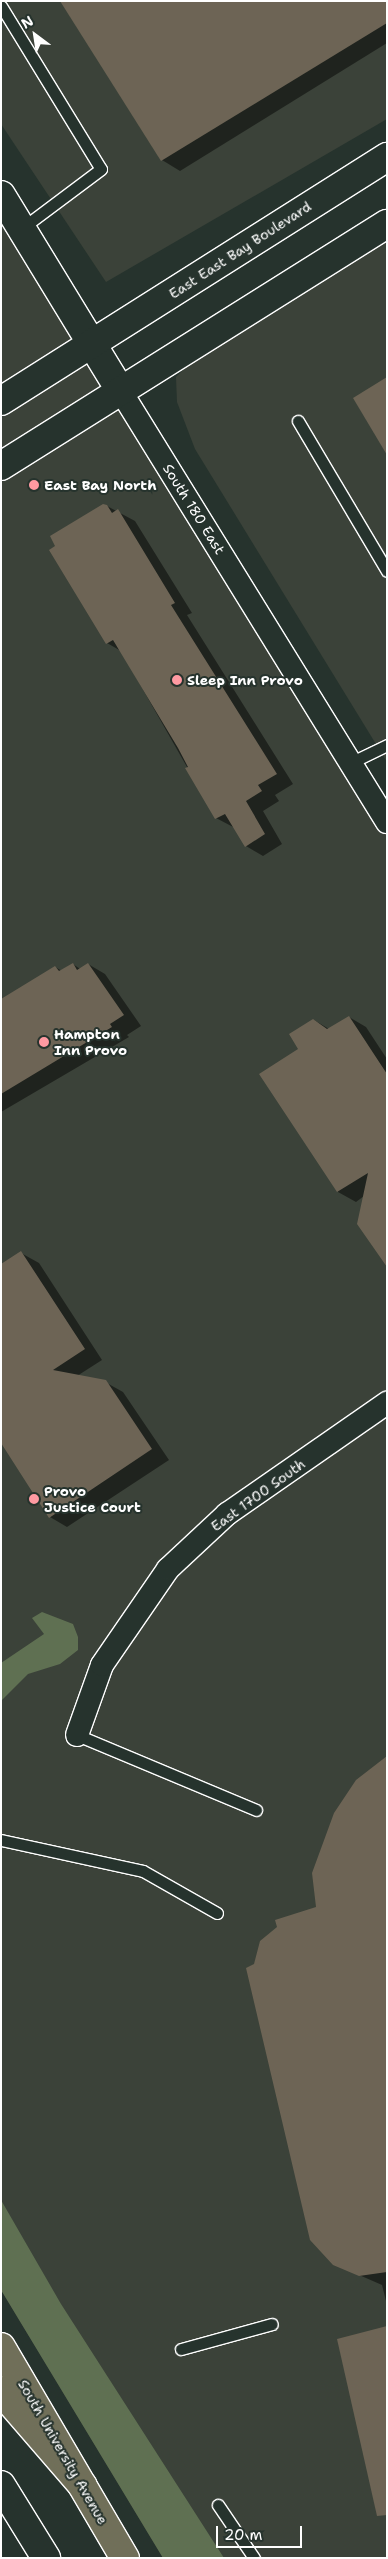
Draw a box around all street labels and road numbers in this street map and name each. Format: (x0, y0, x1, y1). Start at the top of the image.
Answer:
street label: East East Bay Boulevard (166, 198, 314, 302)
street label: South 180 East (160, 461, 228, 557)
street label: East 1700 South (208, 1455, 308, 1535)
street label: South University Avenue (15, 2377, 111, 2527)

